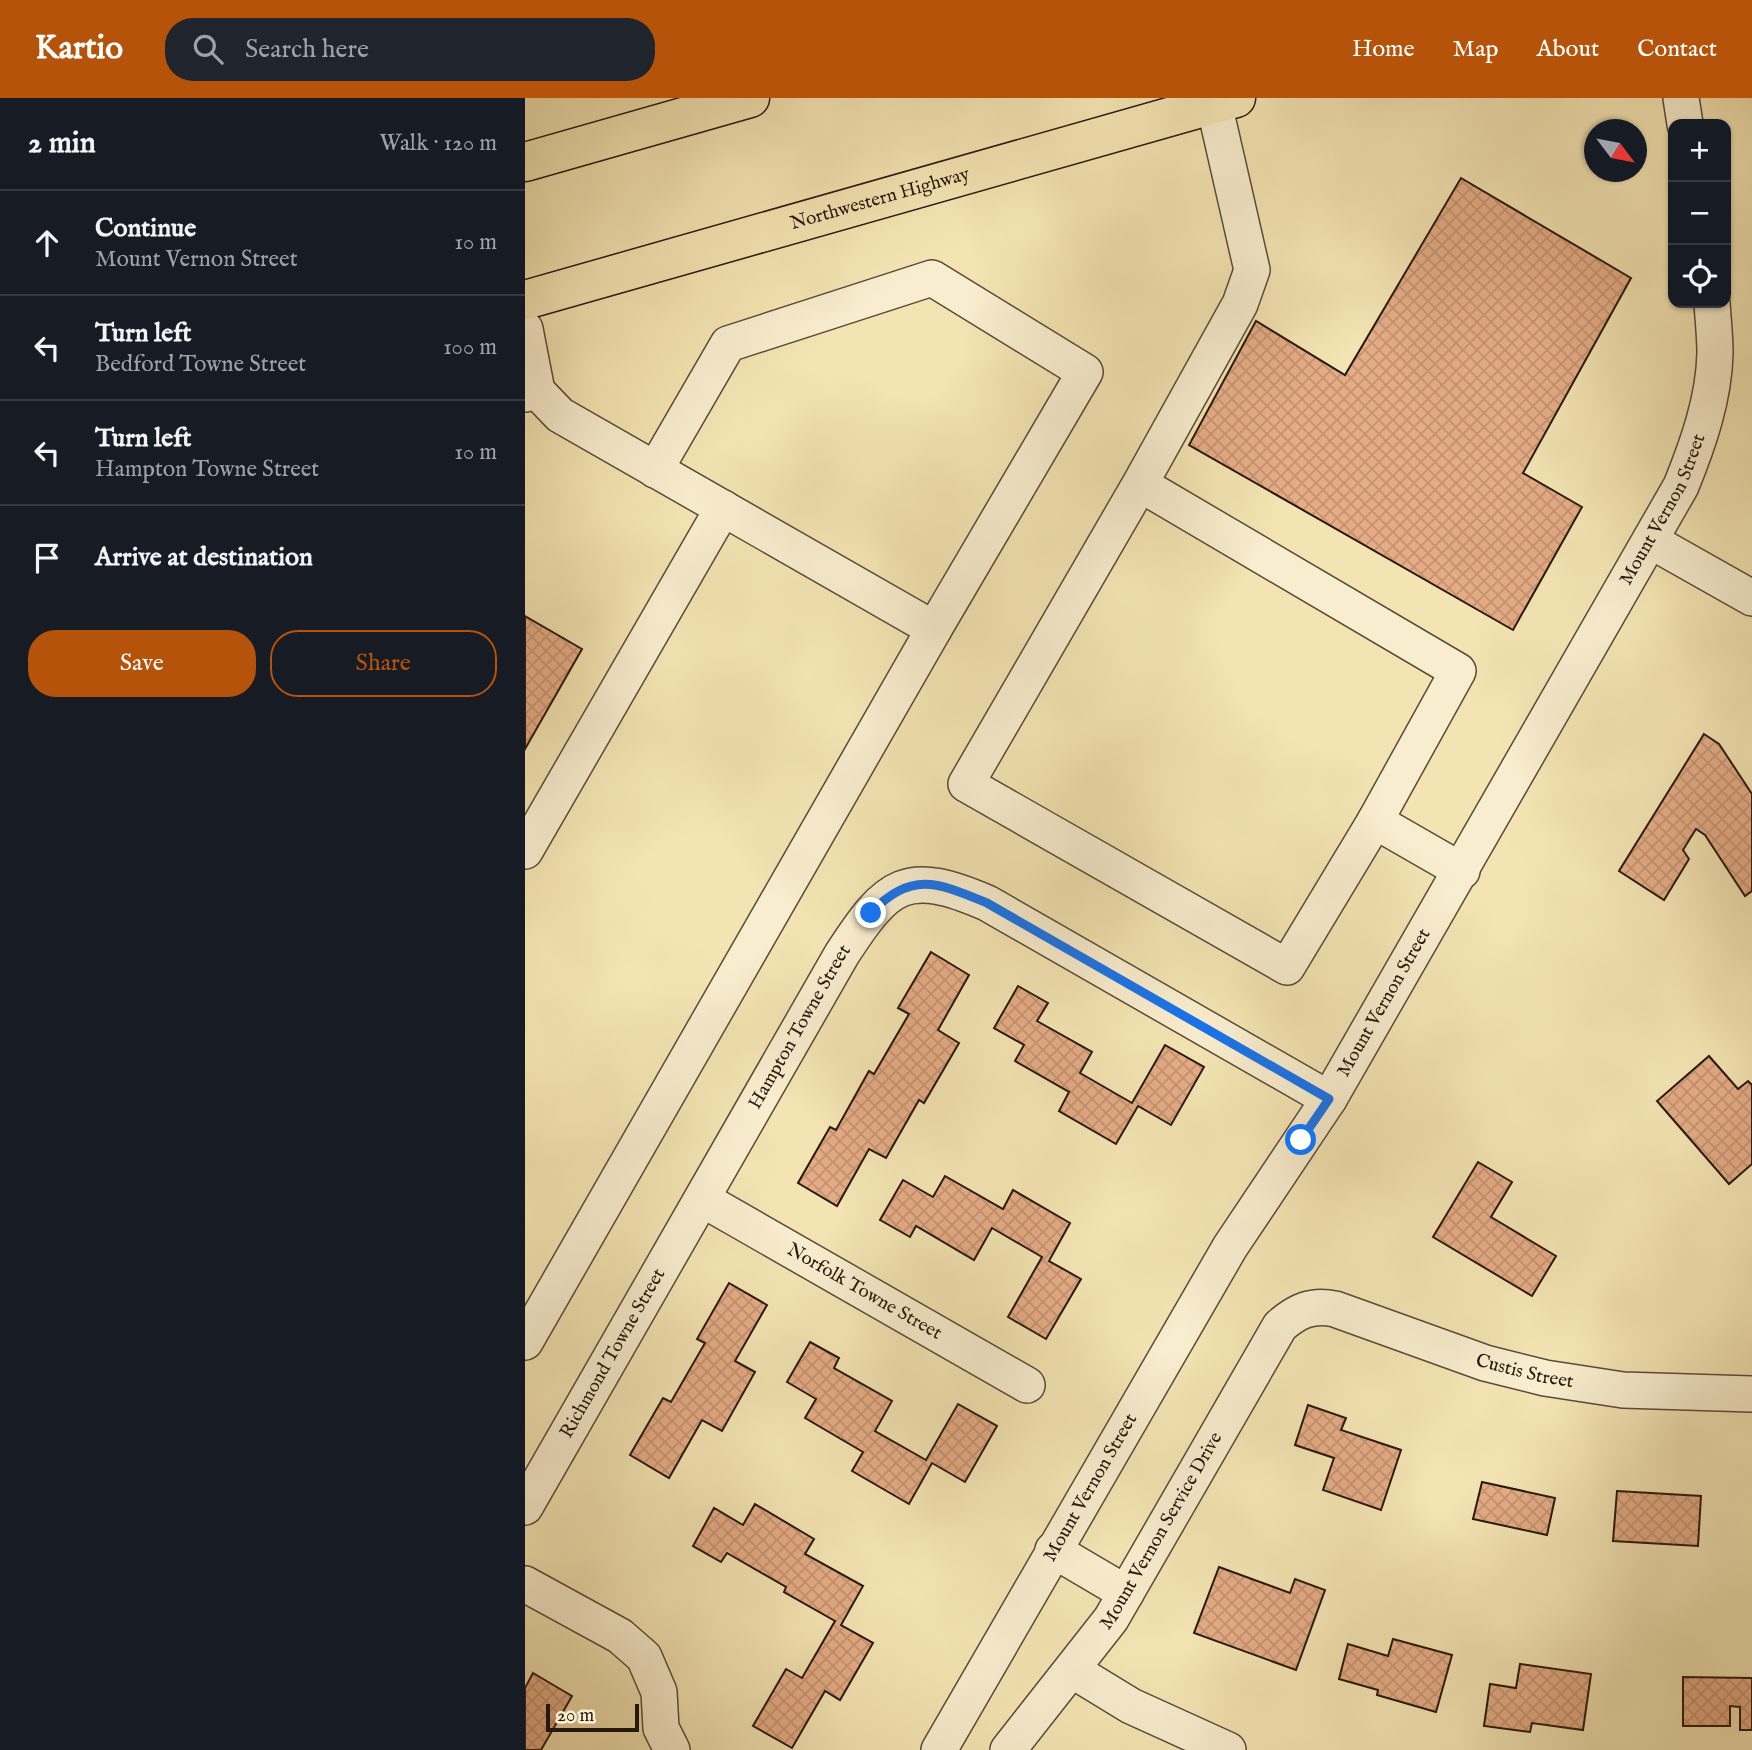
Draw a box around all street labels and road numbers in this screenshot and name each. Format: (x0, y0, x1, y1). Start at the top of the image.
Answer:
street label: Northwestern Highway (788, 162, 973, 236)
street label: Mount Vernon Street (1614, 431, 1711, 590)
street label: Mount Vernon Street (1332, 924, 1437, 1081)
street label: Hampton Towne Street (743, 940, 857, 1114)
street label: Norfolk Towne Street (783, 1238, 946, 1346)
street label: Richmond Towne Street (555, 1264, 671, 1443)
street label: Custis Street (1472, 1349, 1576, 1394)
street label: Mount Vernon Street (1038, 1409, 1143, 1566)
street label: Mount Vernon Service Drive (1095, 1428, 1228, 1635)

